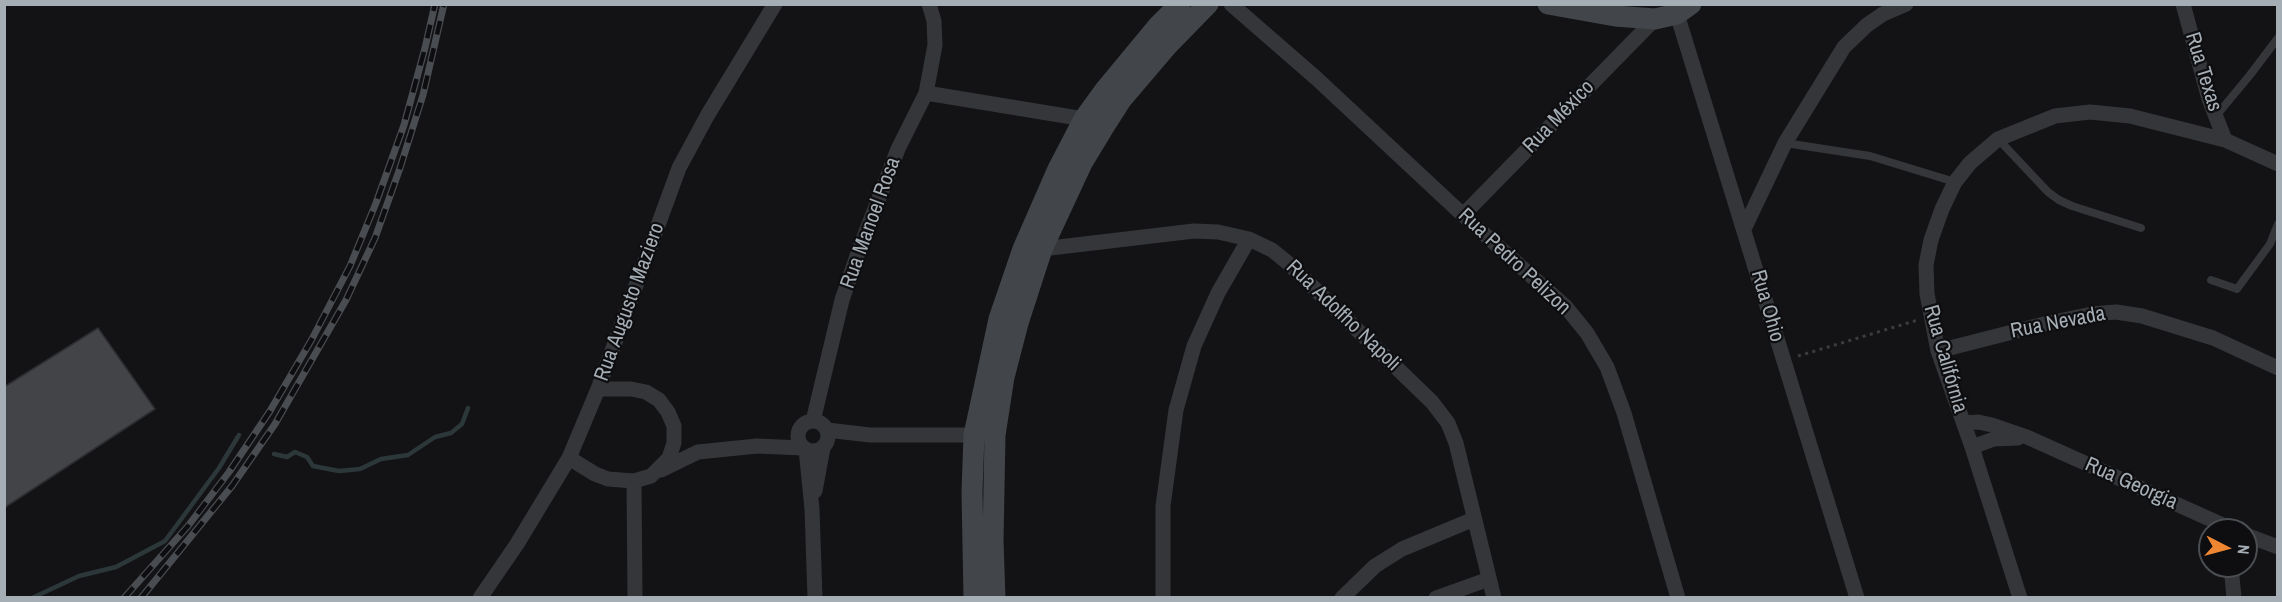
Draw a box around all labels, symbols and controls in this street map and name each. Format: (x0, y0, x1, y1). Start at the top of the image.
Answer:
street label: Rua Texas (2179, 29, 2227, 115)
street label: Rua México (1518, 75, 1600, 159)
street label: Rua Manoel Rosa (836, 154, 906, 292)
street label: Rua Pedro Pelizon (1453, 203, 1575, 321)
street label: Rua Augusto Maziero (590, 219, 670, 385)
street label: Rua Adolfho Napoli (1281, 255, 1405, 377)
street label: Rua Ohio (1745, 267, 1789, 345)
street label: Rua Nevada (2009, 301, 2107, 345)
street label: Rua Califórnia (1918, 302, 1972, 416)
street label: Rua Georgia (2081, 452, 2181, 516)
north arrow (2198, 518, 2258, 578)
text: N (2232, 544, 2255, 556)

